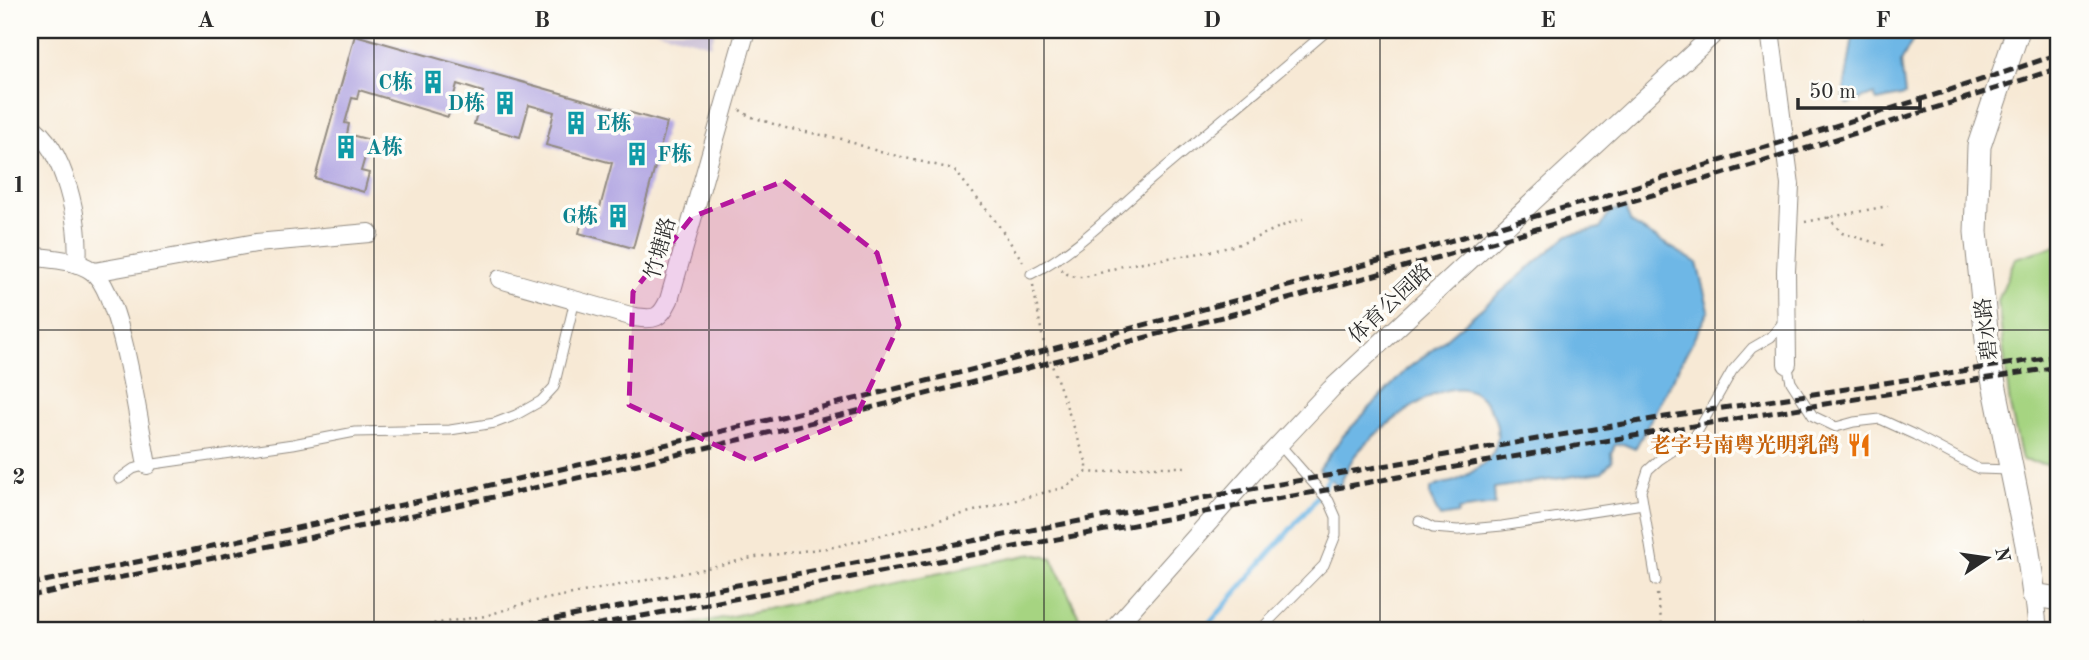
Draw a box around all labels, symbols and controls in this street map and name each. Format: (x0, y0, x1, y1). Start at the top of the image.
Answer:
text: A (197, 9, 215, 32)
text: B (534, 9, 550, 32)
text: C (869, 9, 885, 32)
text: D (1203, 9, 1221, 32)
text: E (1540, 9, 1556, 32)
text: F (1875, 9, 1891, 32)
scale bar (1798, 66, 1921, 110)
building icon: C栋 (419, 68, 447, 96)
place label: C栋 (378, 70, 413, 94)
text: 50 m (1809, 82, 1856, 103)
building icon: D栋 (491, 89, 519, 117)
place label: D栋 (447, 91, 485, 115)
building icon: E栋 (562, 109, 590, 137)
place label: E栋 (596, 111, 632, 135)
building icon: A栋 (332, 133, 360, 161)
place label: A栋 (366, 135, 403, 159)
building icon: F栋 (623, 140, 651, 168)
place label: F栋 (657, 142, 692, 166)
text: 1 (12, 174, 26, 197)
building icon: G栋 (604, 202, 632, 230)
place label: G栋 (562, 204, 598, 228)
street label: 竹塘路 (641, 215, 680, 282)
street label: 体育公园路 (1344, 259, 1437, 348)
street label: 碧水路 (1971, 296, 2002, 362)
restaurant icon: 老字号南粤光明乳鸽 (1845, 431, 1873, 459)
place label: 老字号南粤光明乳鸽 (1650, 433, 1839, 457)
text: 2 (12, 466, 26, 489)
north arrow (1952, 524, 2022, 594)
text: N (1990, 546, 2012, 564)

